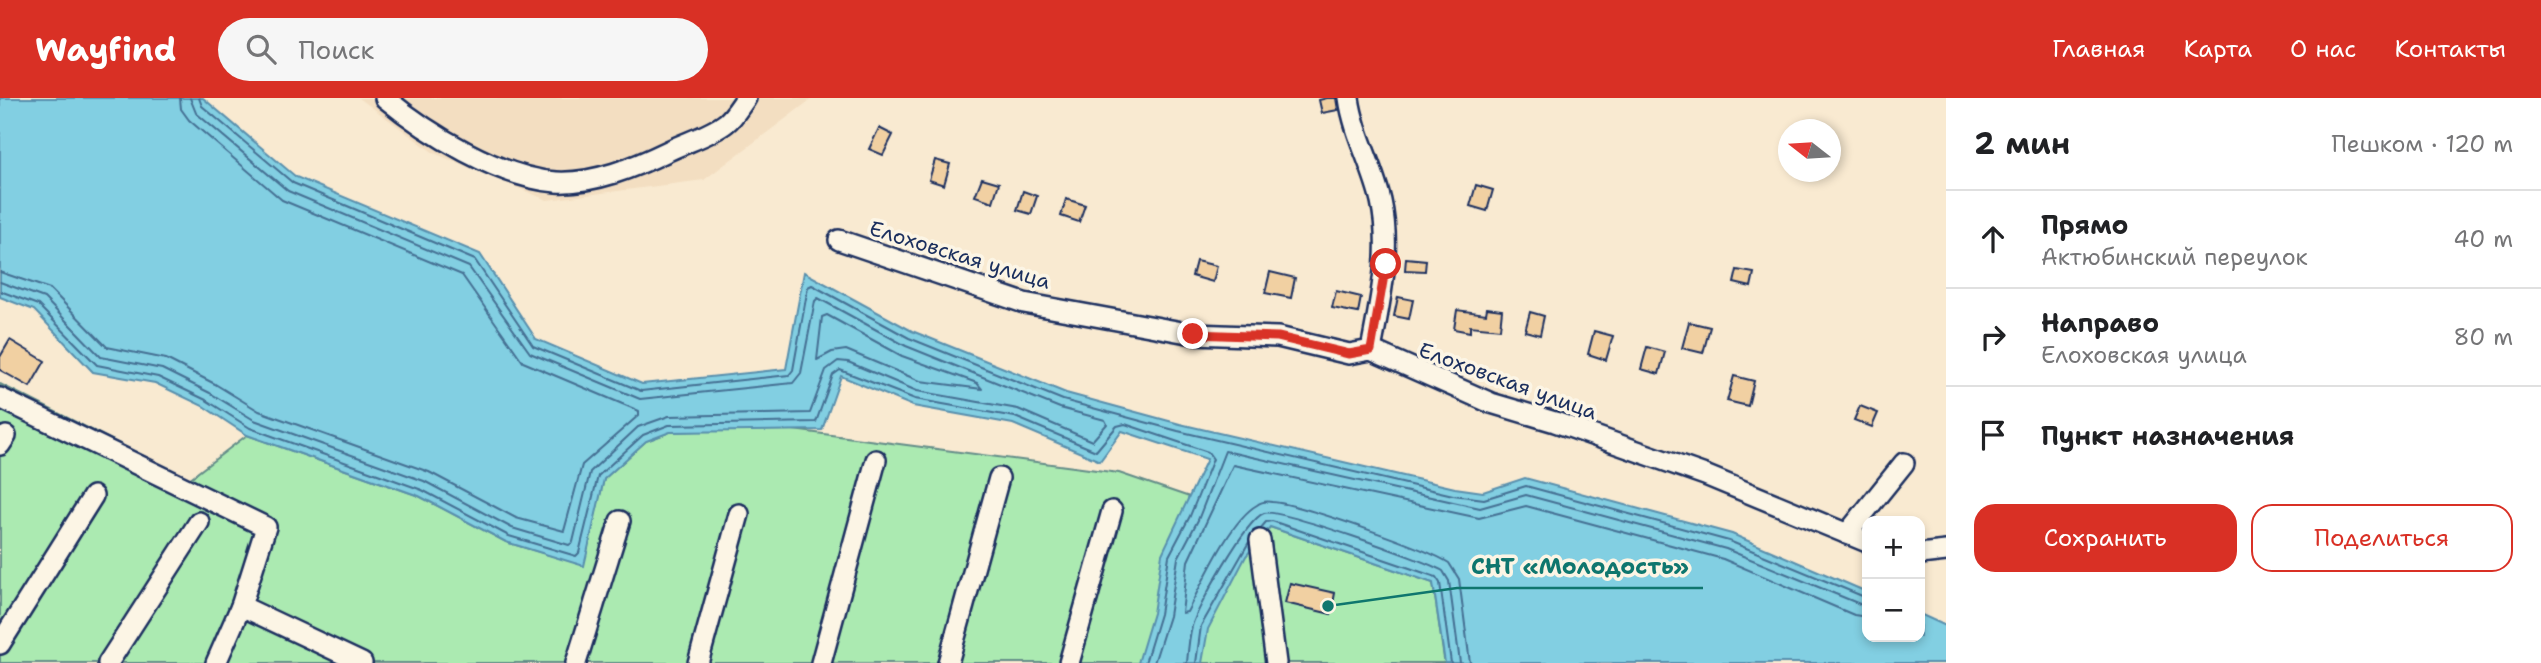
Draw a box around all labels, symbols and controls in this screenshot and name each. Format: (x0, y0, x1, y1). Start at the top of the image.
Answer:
search box (218, 18, 708, 81)
text: Wayfind (35, 27, 176, 72)
icon: search (242, 30, 280, 68)
text: Поиск (298, 32, 374, 67)
text: Главная (2052, 33, 2145, 65)
text: Карта (2183, 33, 2252, 65)
text: О нас (2290, 33, 2356, 65)
text: Контакты (2394, 33, 2506, 65)
north arrow (1778, 119, 1841, 182)
text: 2 мин (1974, 123, 2070, 164)
text: Пешком · 120 m (2332, 129, 2513, 159)
text: Прямо (2041, 207, 2129, 242)
street label: Елоховская улица (866, 214, 1054, 296)
icon: ahead (1974, 220, 2012, 258)
text: 40 m (2453, 224, 2513, 254)
text: Актюбинский переулок (2041, 242, 2308, 272)
route start (1370, 248, 1401, 279)
text: Направо (2041, 305, 2159, 340)
route end (1177, 318, 1208, 349)
icon: right (1974, 318, 2012, 356)
text: 80 m (2454, 322, 2513, 352)
street label: Елоховская улица (1415, 336, 1601, 426)
text: Елоховская улица (2041, 340, 2247, 370)
icon: arrive (1974, 416, 2012, 454)
text: Пункт назначения (2041, 418, 2294, 453)
button: Сохранить (1974, 504, 2237, 572)
button: Поделиться (2251, 504, 2513, 572)
map controls (1862, 516, 1925, 642)
button: + (1862, 516, 1925, 579)
callout: СНТ «Молодость» (1457, 544, 1703, 588)
text: СНТ «Молодость» (1471, 551, 1689, 581)
button: − (1862, 579, 1925, 642)

